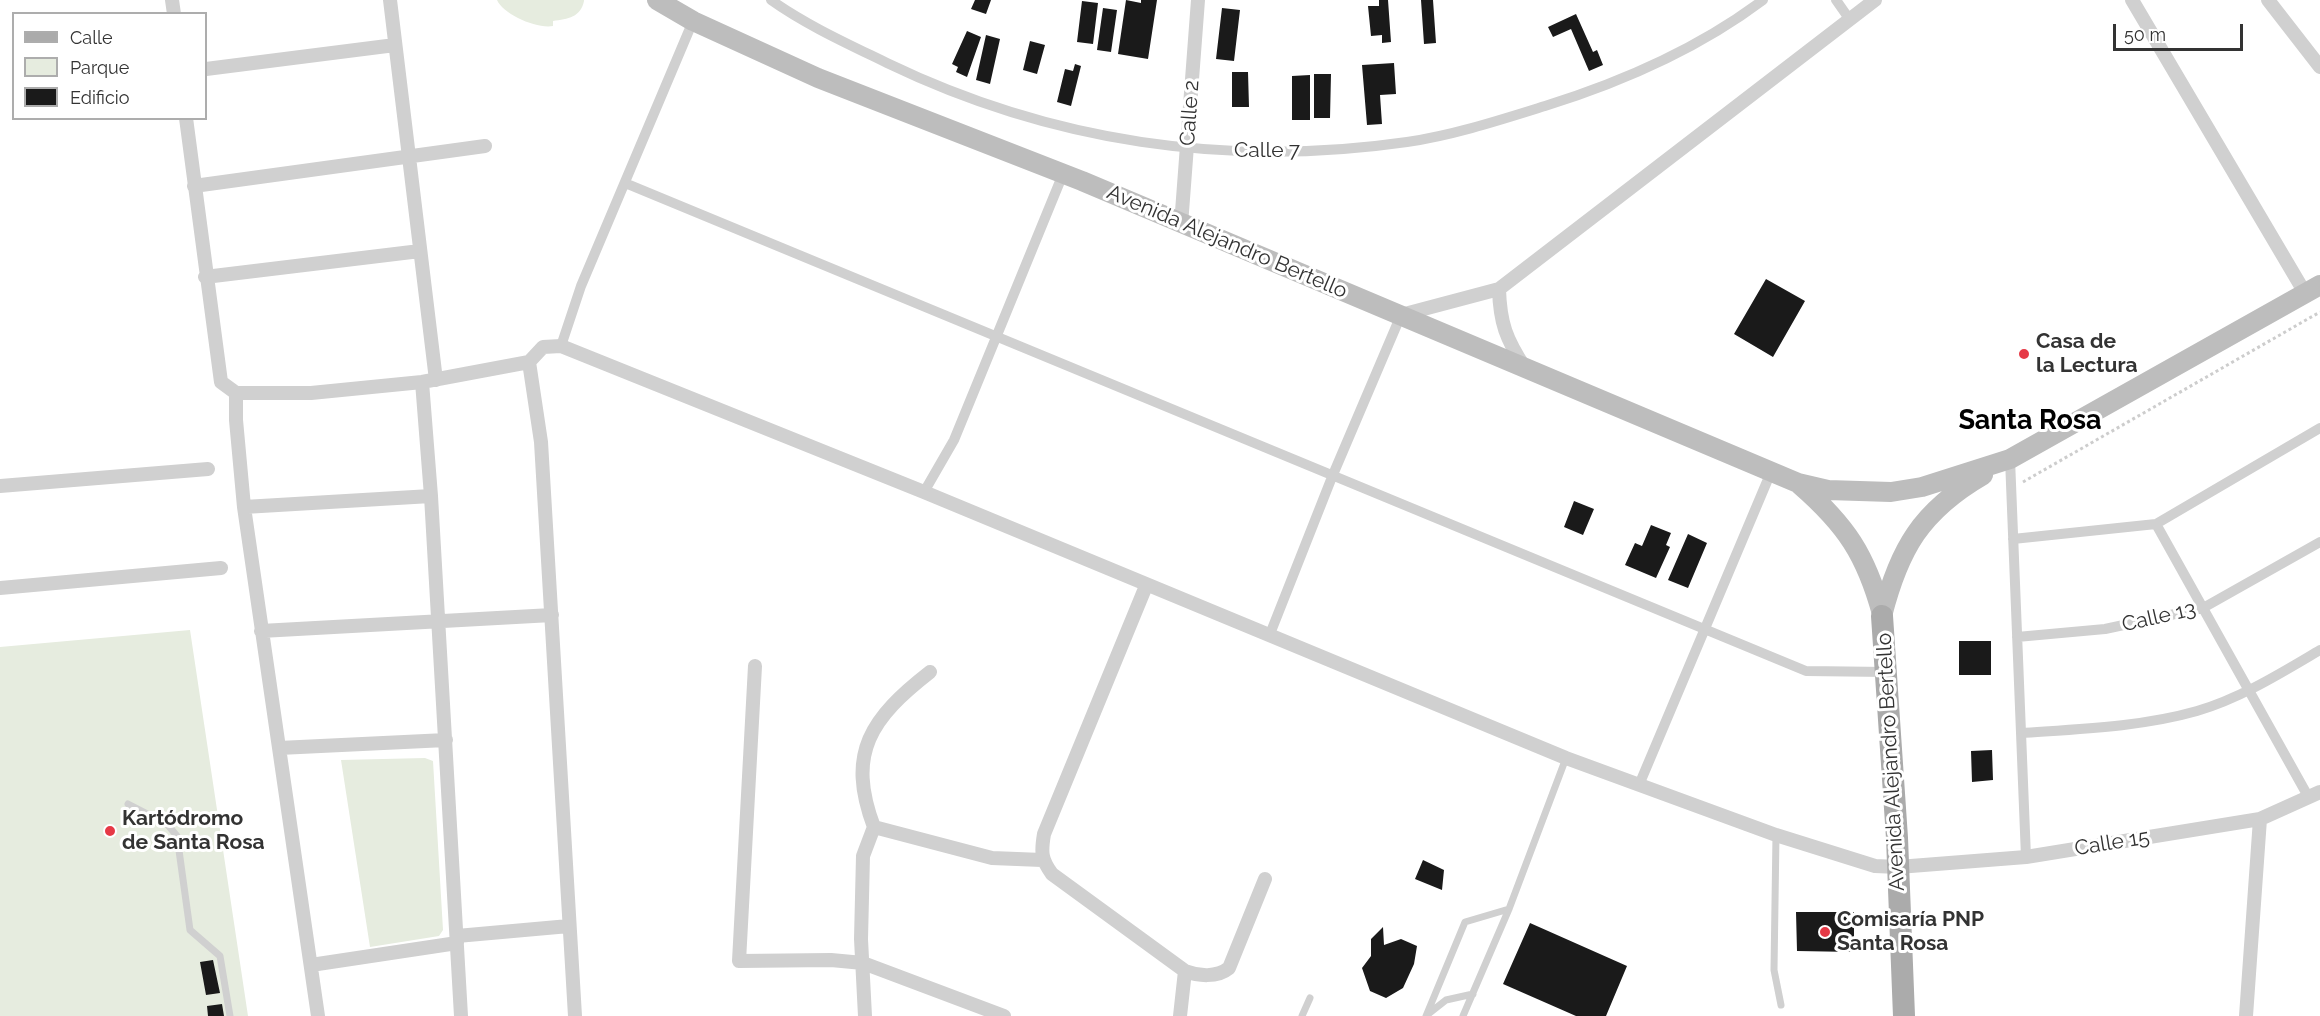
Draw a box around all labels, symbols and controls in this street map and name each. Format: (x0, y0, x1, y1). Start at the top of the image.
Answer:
legend (12, 12, 207, 120)
scale bar (2116, 12, 2246, 50)
text: 50 m (2124, 24, 2166, 45)
text: Calle (70, 27, 113, 48)
text: Parque (70, 57, 129, 78)
street label: Calle 2 (1175, 79, 1205, 147)
text: Edificio (70, 87, 129, 108)
street label: Calle 7 (1234, 138, 1300, 164)
street label: Avenida Alejandro Bertello (1103, 180, 1351, 304)
place label: Casa de la Lectura (2036, 329, 2138, 379)
marker: Casa de la Lectura (2017, 347, 2031, 361)
district label: Santa Rosa (1958, 405, 2102, 437)
street label: Calle 13 (2120, 596, 2198, 638)
street label: Avenida Alejandro Bertello (1872, 632, 1910, 892)
place label: Kartódromo de Santa Rosa (122, 806, 265, 856)
marker: Kartódromo de Santa Rosa (103, 824, 117, 838)
street label: Calle 15 (2073, 825, 2151, 861)
place label: Comisaría PNP Santa Rosa (1837, 907, 1984, 957)
marker: Comisaría PNP Santa Rosa (1818, 925, 1832, 939)

